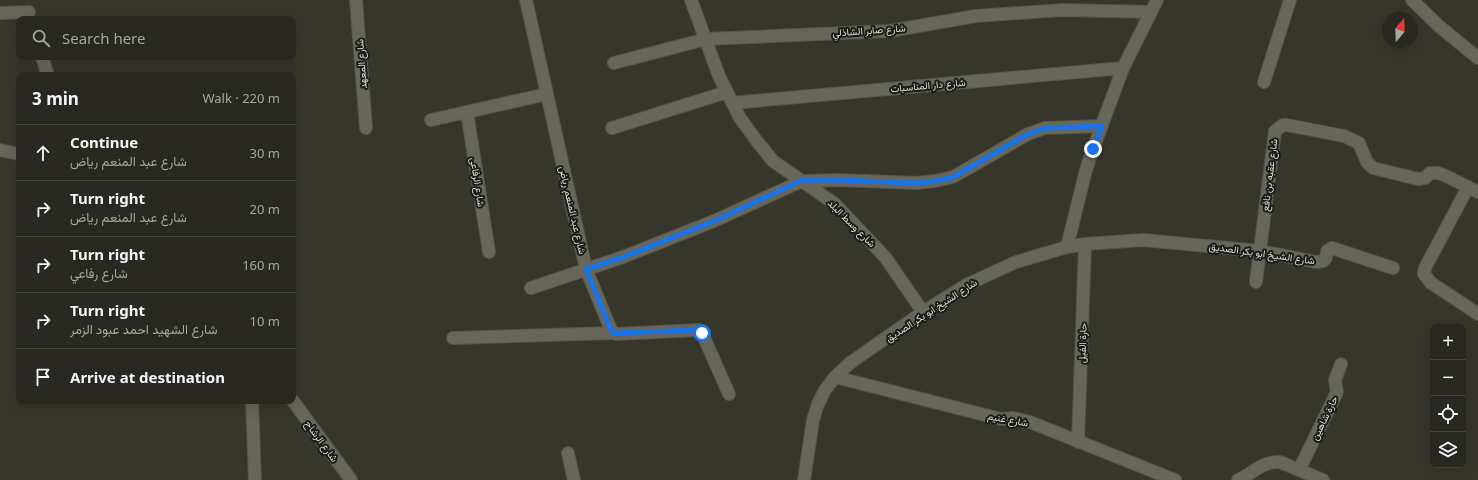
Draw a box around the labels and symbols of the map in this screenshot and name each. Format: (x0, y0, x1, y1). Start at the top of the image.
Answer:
north arrow (1382, 12, 1418, 48)
street label: شارع صابر الشاذلي (832, 20, 906, 42)
street label: شارع المعهد (352, 39, 370, 89)
street label: شارع دار المناسبات (890, 75, 966, 95)
street label: شارع عقبه بن نافع (1258, 138, 1280, 212)
route end (1084, 140, 1102, 158)
street label: شارع الرفاعى (467, 156, 489, 208)
street label: شارع عبد المنعم رياض (556, 165, 590, 255)
street label: شارع وسط البلد (825, 196, 879, 250)
street label: شارع الشيخ ابو بكر الصديق (1208, 239, 1316, 267)
street label: شارع الشيخ ابو بكر الصديق (882, 275, 980, 345)
street label: حارة الفيل (1074, 322, 1090, 363)
route start (693, 324, 711, 342)
street label: حارة شاهين (1307, 393, 1341, 443)
street label: شارع غنيم (986, 409, 1030, 429)
street label: شارع الرشاح (302, 417, 342, 465)

